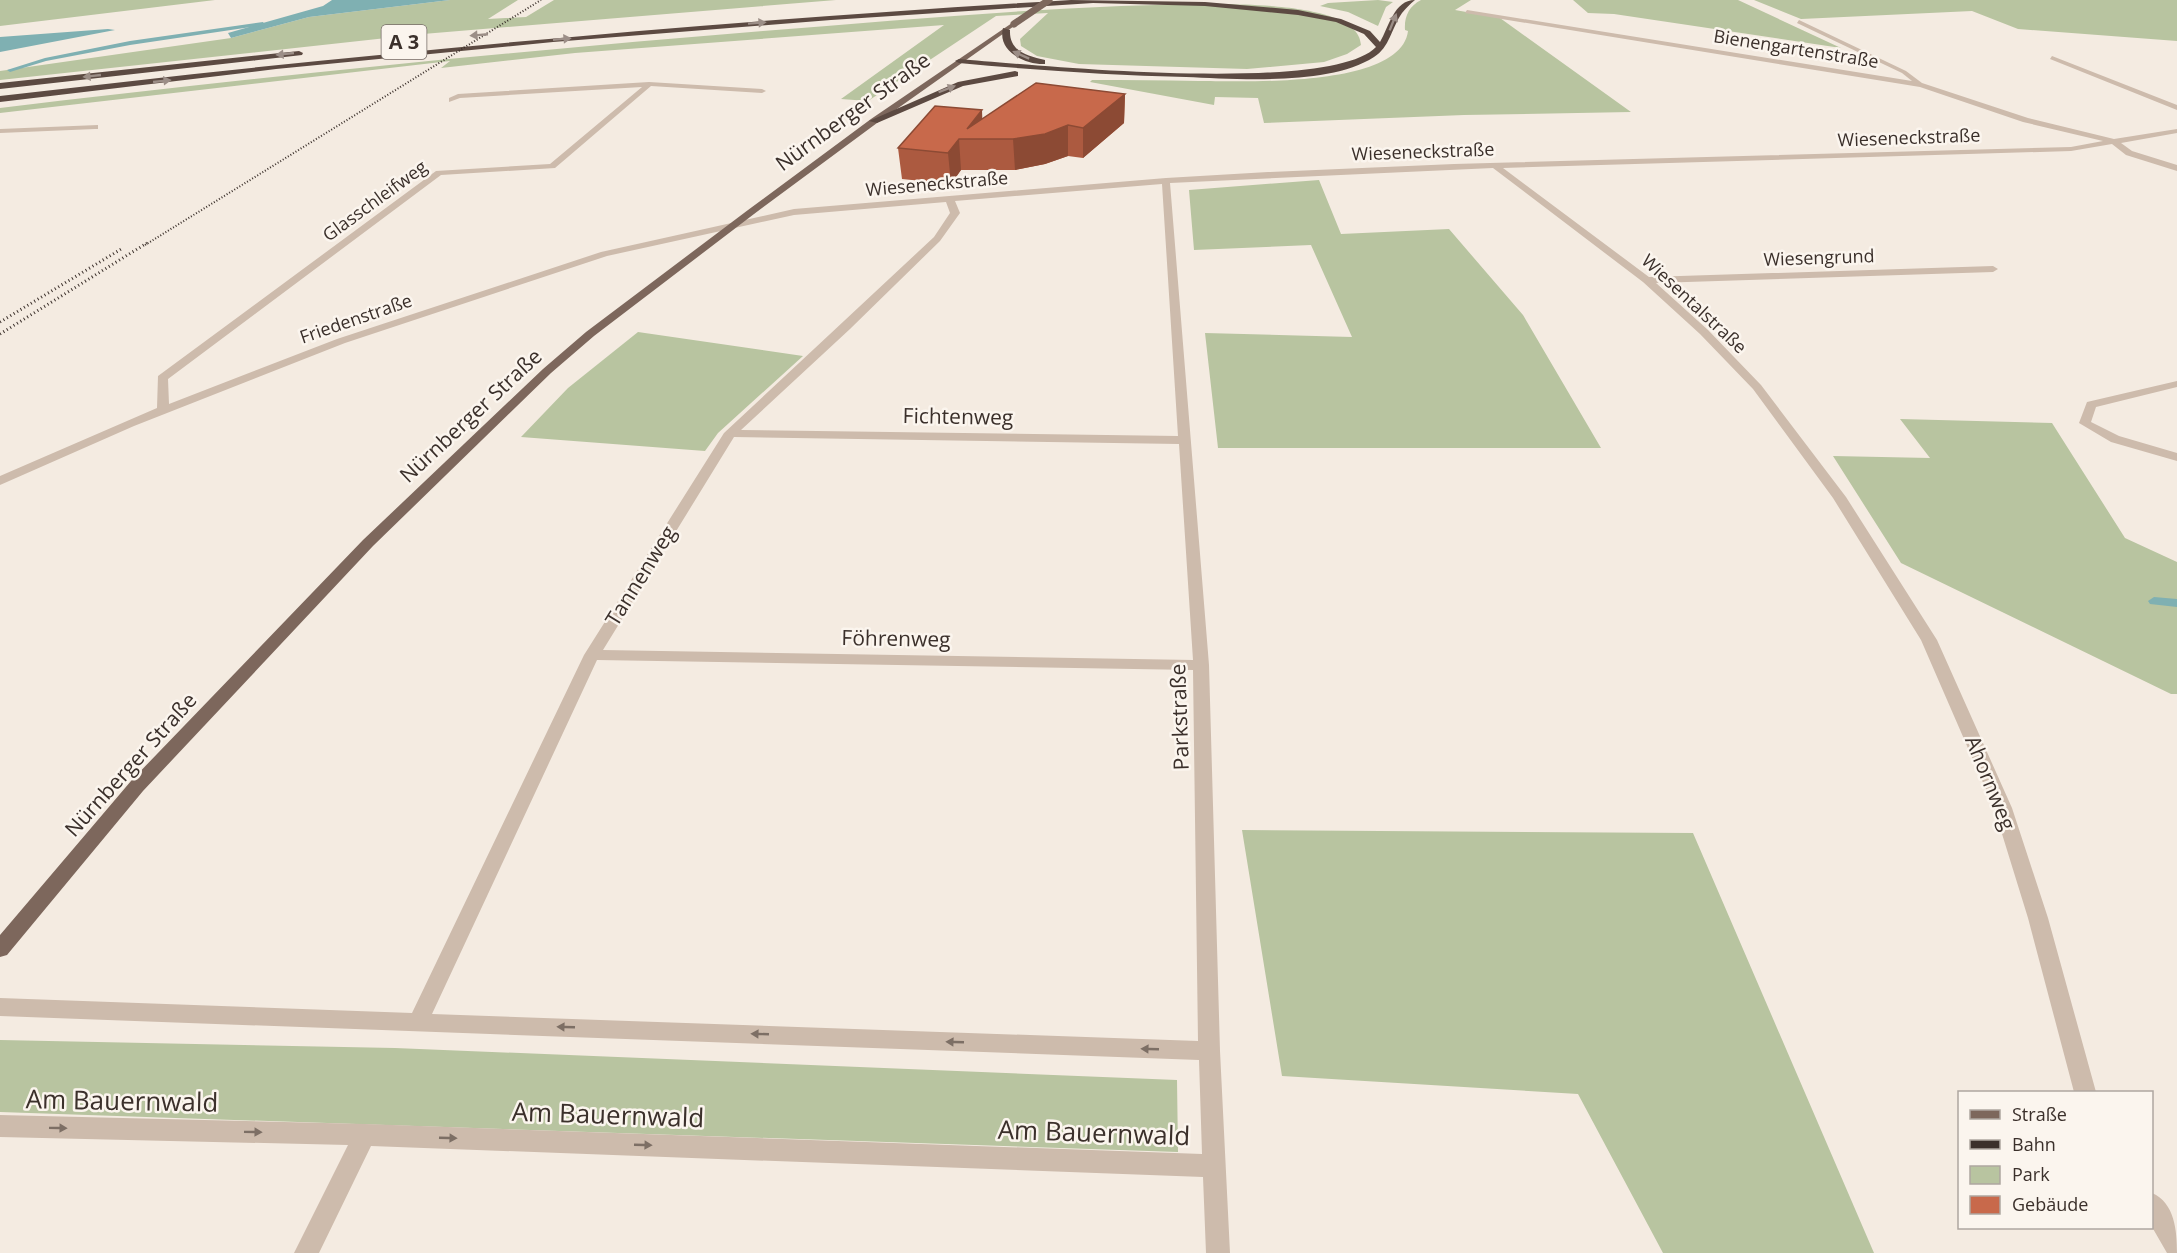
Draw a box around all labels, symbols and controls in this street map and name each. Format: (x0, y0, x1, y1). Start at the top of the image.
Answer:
one-way arrow (1388, 12, 1398, 30)
one-way arrow (747, 19, 766, 28)
street label: Bienengartenstraße (1712, 23, 1880, 73)
road number: A 3 (382, 25, 426, 59)
one-way arrow (470, 30, 489, 40)
one-way arrow (553, 35, 572, 44)
street label: Nürnberger Straße (769, 46, 935, 177)
one-way arrow (276, 49, 295, 59)
one-way arrow (1012, 50, 1029, 59)
one-way arrow (82, 71, 101, 80)
one-way arrow (153, 76, 172, 85)
one-way arrow (938, 84, 956, 94)
street label: Wieseneckstraße (1837, 123, 1981, 151)
street label: Wieseneckstraße (1351, 137, 1495, 165)
street label: Glasschleifweg (317, 154, 432, 246)
street label: Wieseneckstraße (865, 165, 1009, 201)
street label: Wiesengrund (1763, 243, 1875, 271)
street label: Wiesentalstraße (1637, 248, 1752, 358)
street label: Friedenstraße (296, 288, 415, 348)
street label: Nürnberger Straße (393, 342, 547, 489)
street label: Fichtenweg (902, 401, 1014, 431)
street label: Tannenweg (598, 520, 682, 631)
street label: Föhrenweg (841, 623, 951, 653)
street label: Parkstraße (1163, 663, 1195, 771)
street label: Nürnberger Straße (58, 686, 202, 842)
street label: Ahornweg (1959, 731, 2023, 834)
one-way arrow (556, 1023, 575, 1032)
one-way arrow (751, 1030, 770, 1039)
one-way arrow (946, 1037, 965, 1046)
one-way arrow (1141, 1044, 1160, 1054)
street label: Am Bauernwald (25, 1080, 219, 1120)
legend (1958, 1091, 2153, 1229)
street label: Am Bauernwald (511, 1093, 705, 1135)
text: Straße (2012, 1102, 2067, 1126)
street label: Am Bauernwald (997, 1111, 1191, 1153)
one-way arrow (49, 1123, 68, 1132)
one-way arrow (244, 1128, 263, 1137)
text: Bahn (2012, 1132, 2056, 1156)
one-way arrow (439, 1133, 458, 1143)
one-way arrow (634, 1141, 653, 1150)
text: Park (2012, 1162, 2050, 1186)
text: Gebäude (2012, 1192, 2088, 1216)

